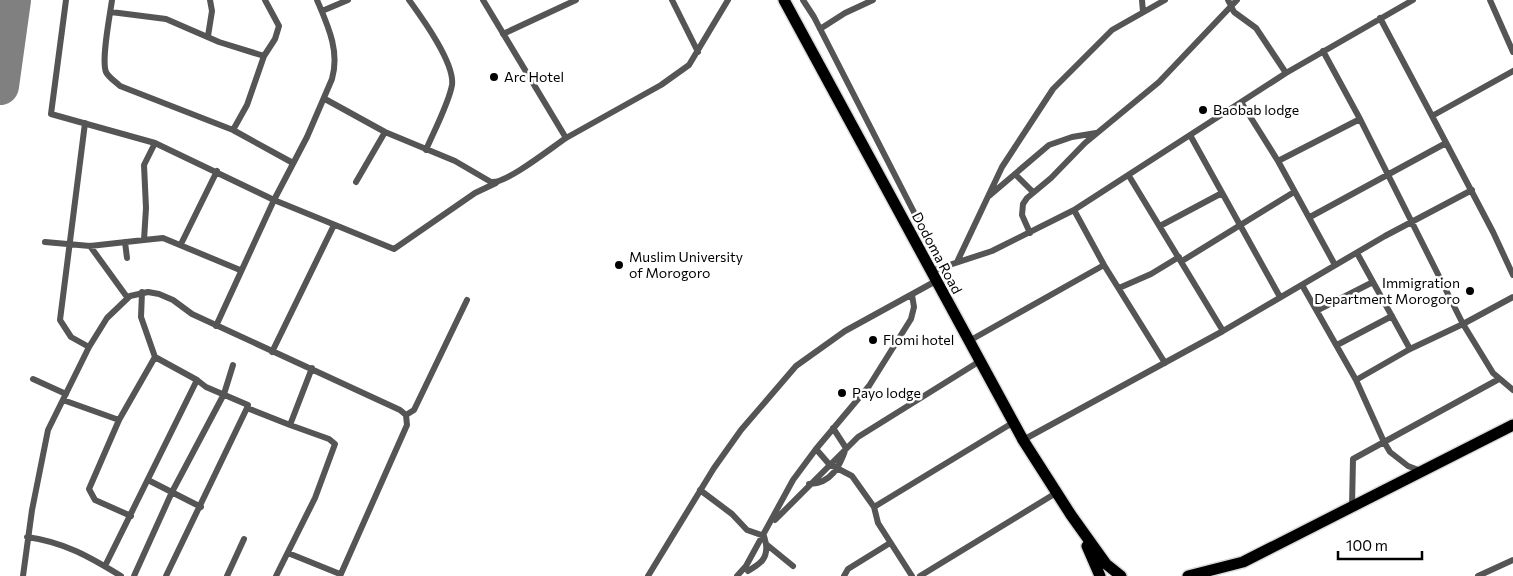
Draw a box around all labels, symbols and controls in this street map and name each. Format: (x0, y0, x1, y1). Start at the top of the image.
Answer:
place label: Arc Hotel (504, 68, 564, 85)
marker: Arc Hotel (488, 71, 500, 83)
place label: Baobab lodge (1213, 101, 1299, 118)
marker: Baobab lodge (1197, 104, 1209, 116)
street label: Dodoma Road (909, 209, 966, 297)
place label: Muslim University of Morogoro (629, 248, 743, 281)
marker: Muslim University of Morogoro (613, 259, 625, 271)
place label: Immigration Department Morogoro (1314, 274, 1460, 307)
marker: Immigration Department Morogoro (1464, 285, 1476, 297)
place label: Flomi hotel (883, 331, 954, 348)
marker: Flomi hotel (867, 334, 879, 346)
place label: Payo lodge (852, 384, 921, 401)
marker: Payo lodge (836, 387, 848, 399)
scale bar (1338, 528, 1422, 560)
text: 100 m (1346, 536, 1388, 554)

